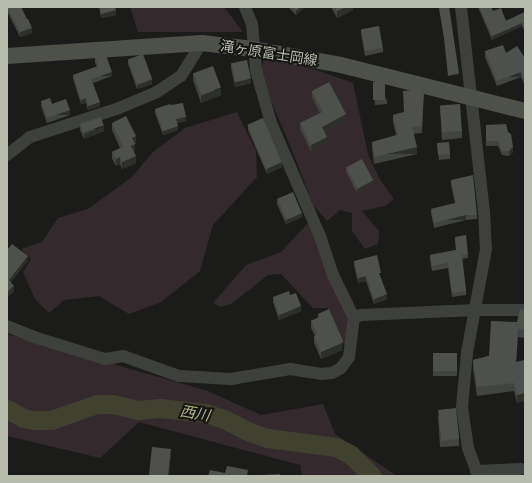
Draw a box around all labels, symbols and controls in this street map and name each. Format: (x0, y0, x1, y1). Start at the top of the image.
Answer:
street label: 滝ヶ原富士岡線 (219, 37, 319, 69)
water label: 西川 (179, 402, 211, 424)

